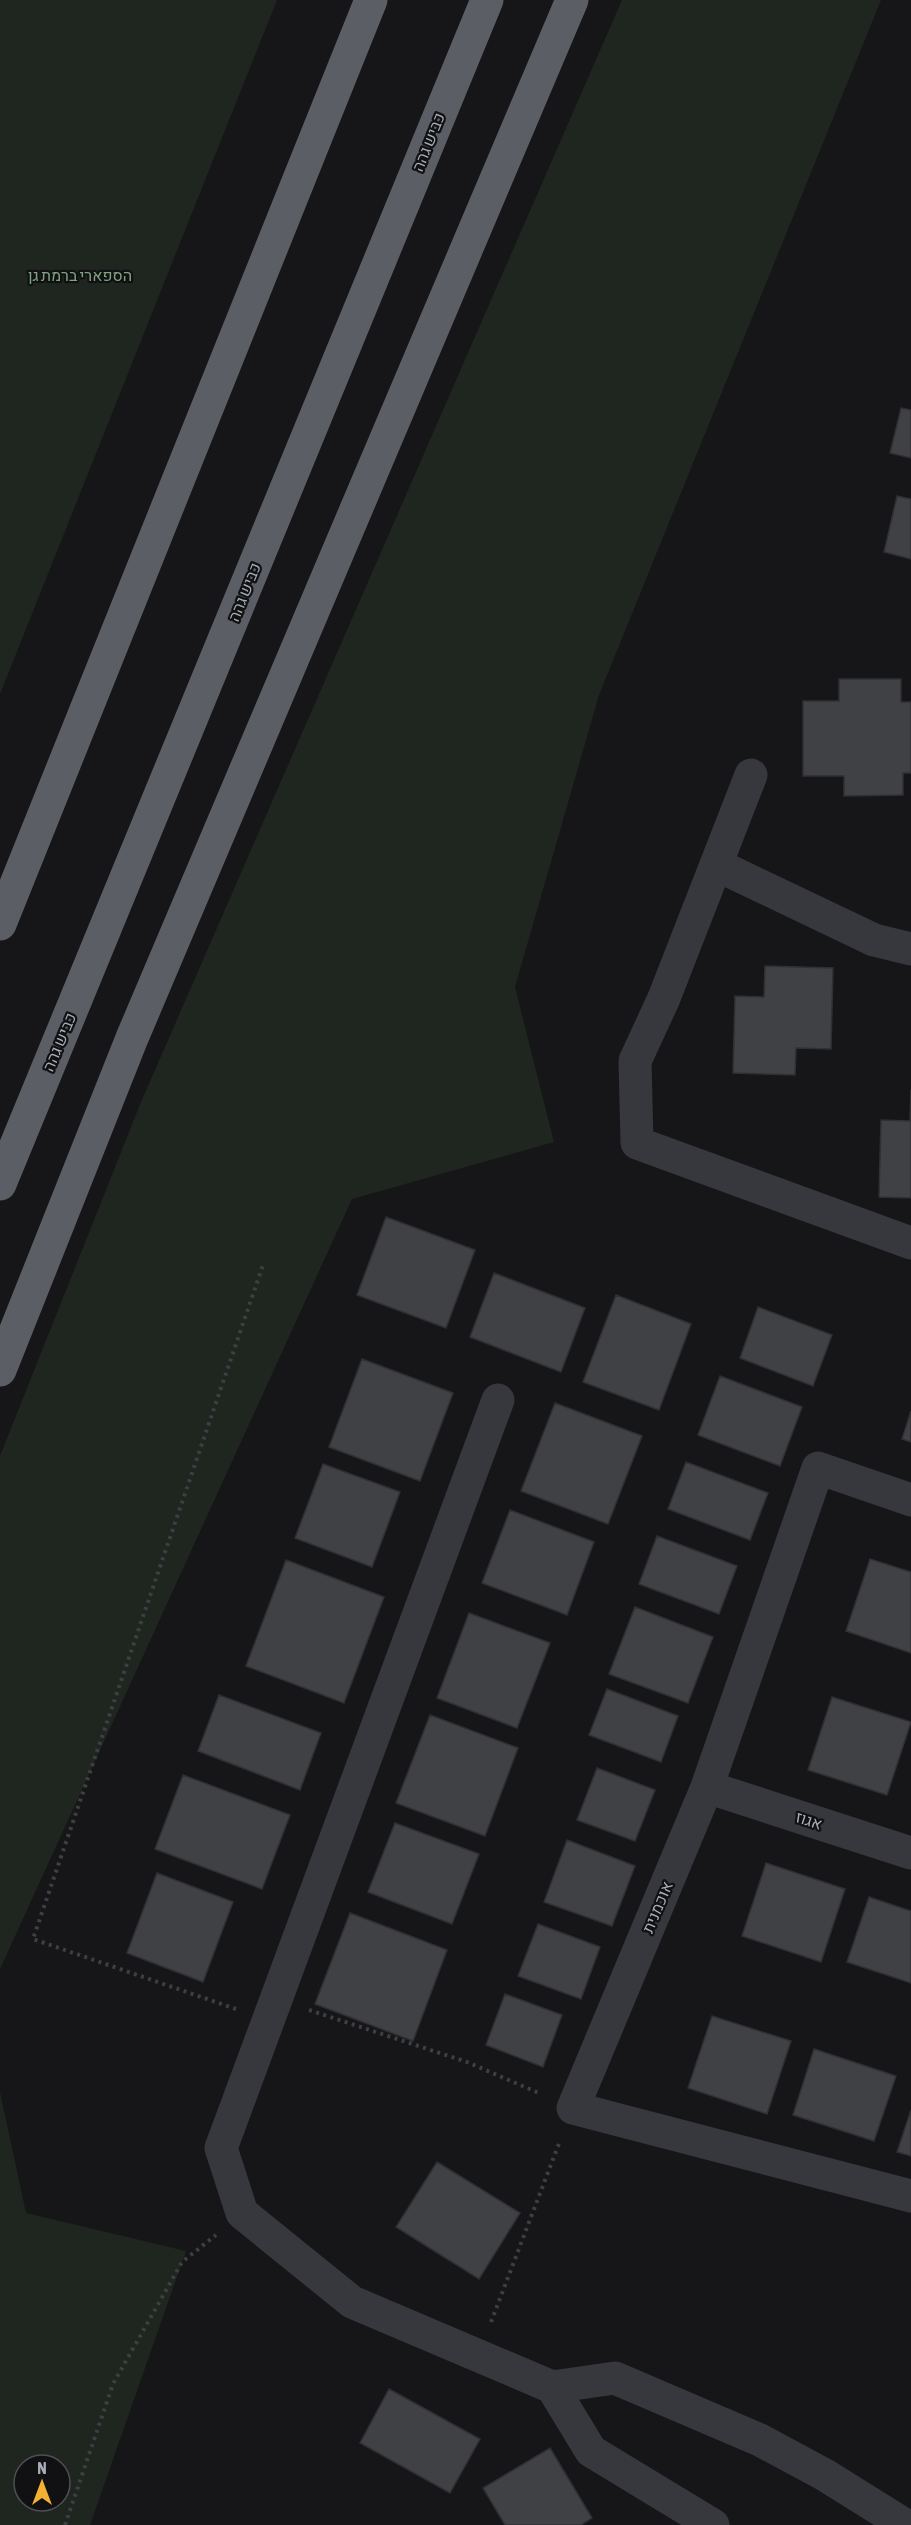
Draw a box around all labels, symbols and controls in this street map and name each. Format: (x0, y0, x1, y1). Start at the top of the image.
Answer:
street label: כביש גהה (408, 110, 448, 174)
park label: הספארי ברמת גן (28, 266, 132, 284)
street label: כביש גהה (224, 560, 264, 624)
street label: כביש גהה (39, 1010, 79, 1074)
street label: אגוז (793, 1807, 825, 1833)
street label: אוכמנית (638, 1878, 676, 1936)
north arrow (12, 2453, 72, 2513)
text: N (37, 2459, 47, 2477)

